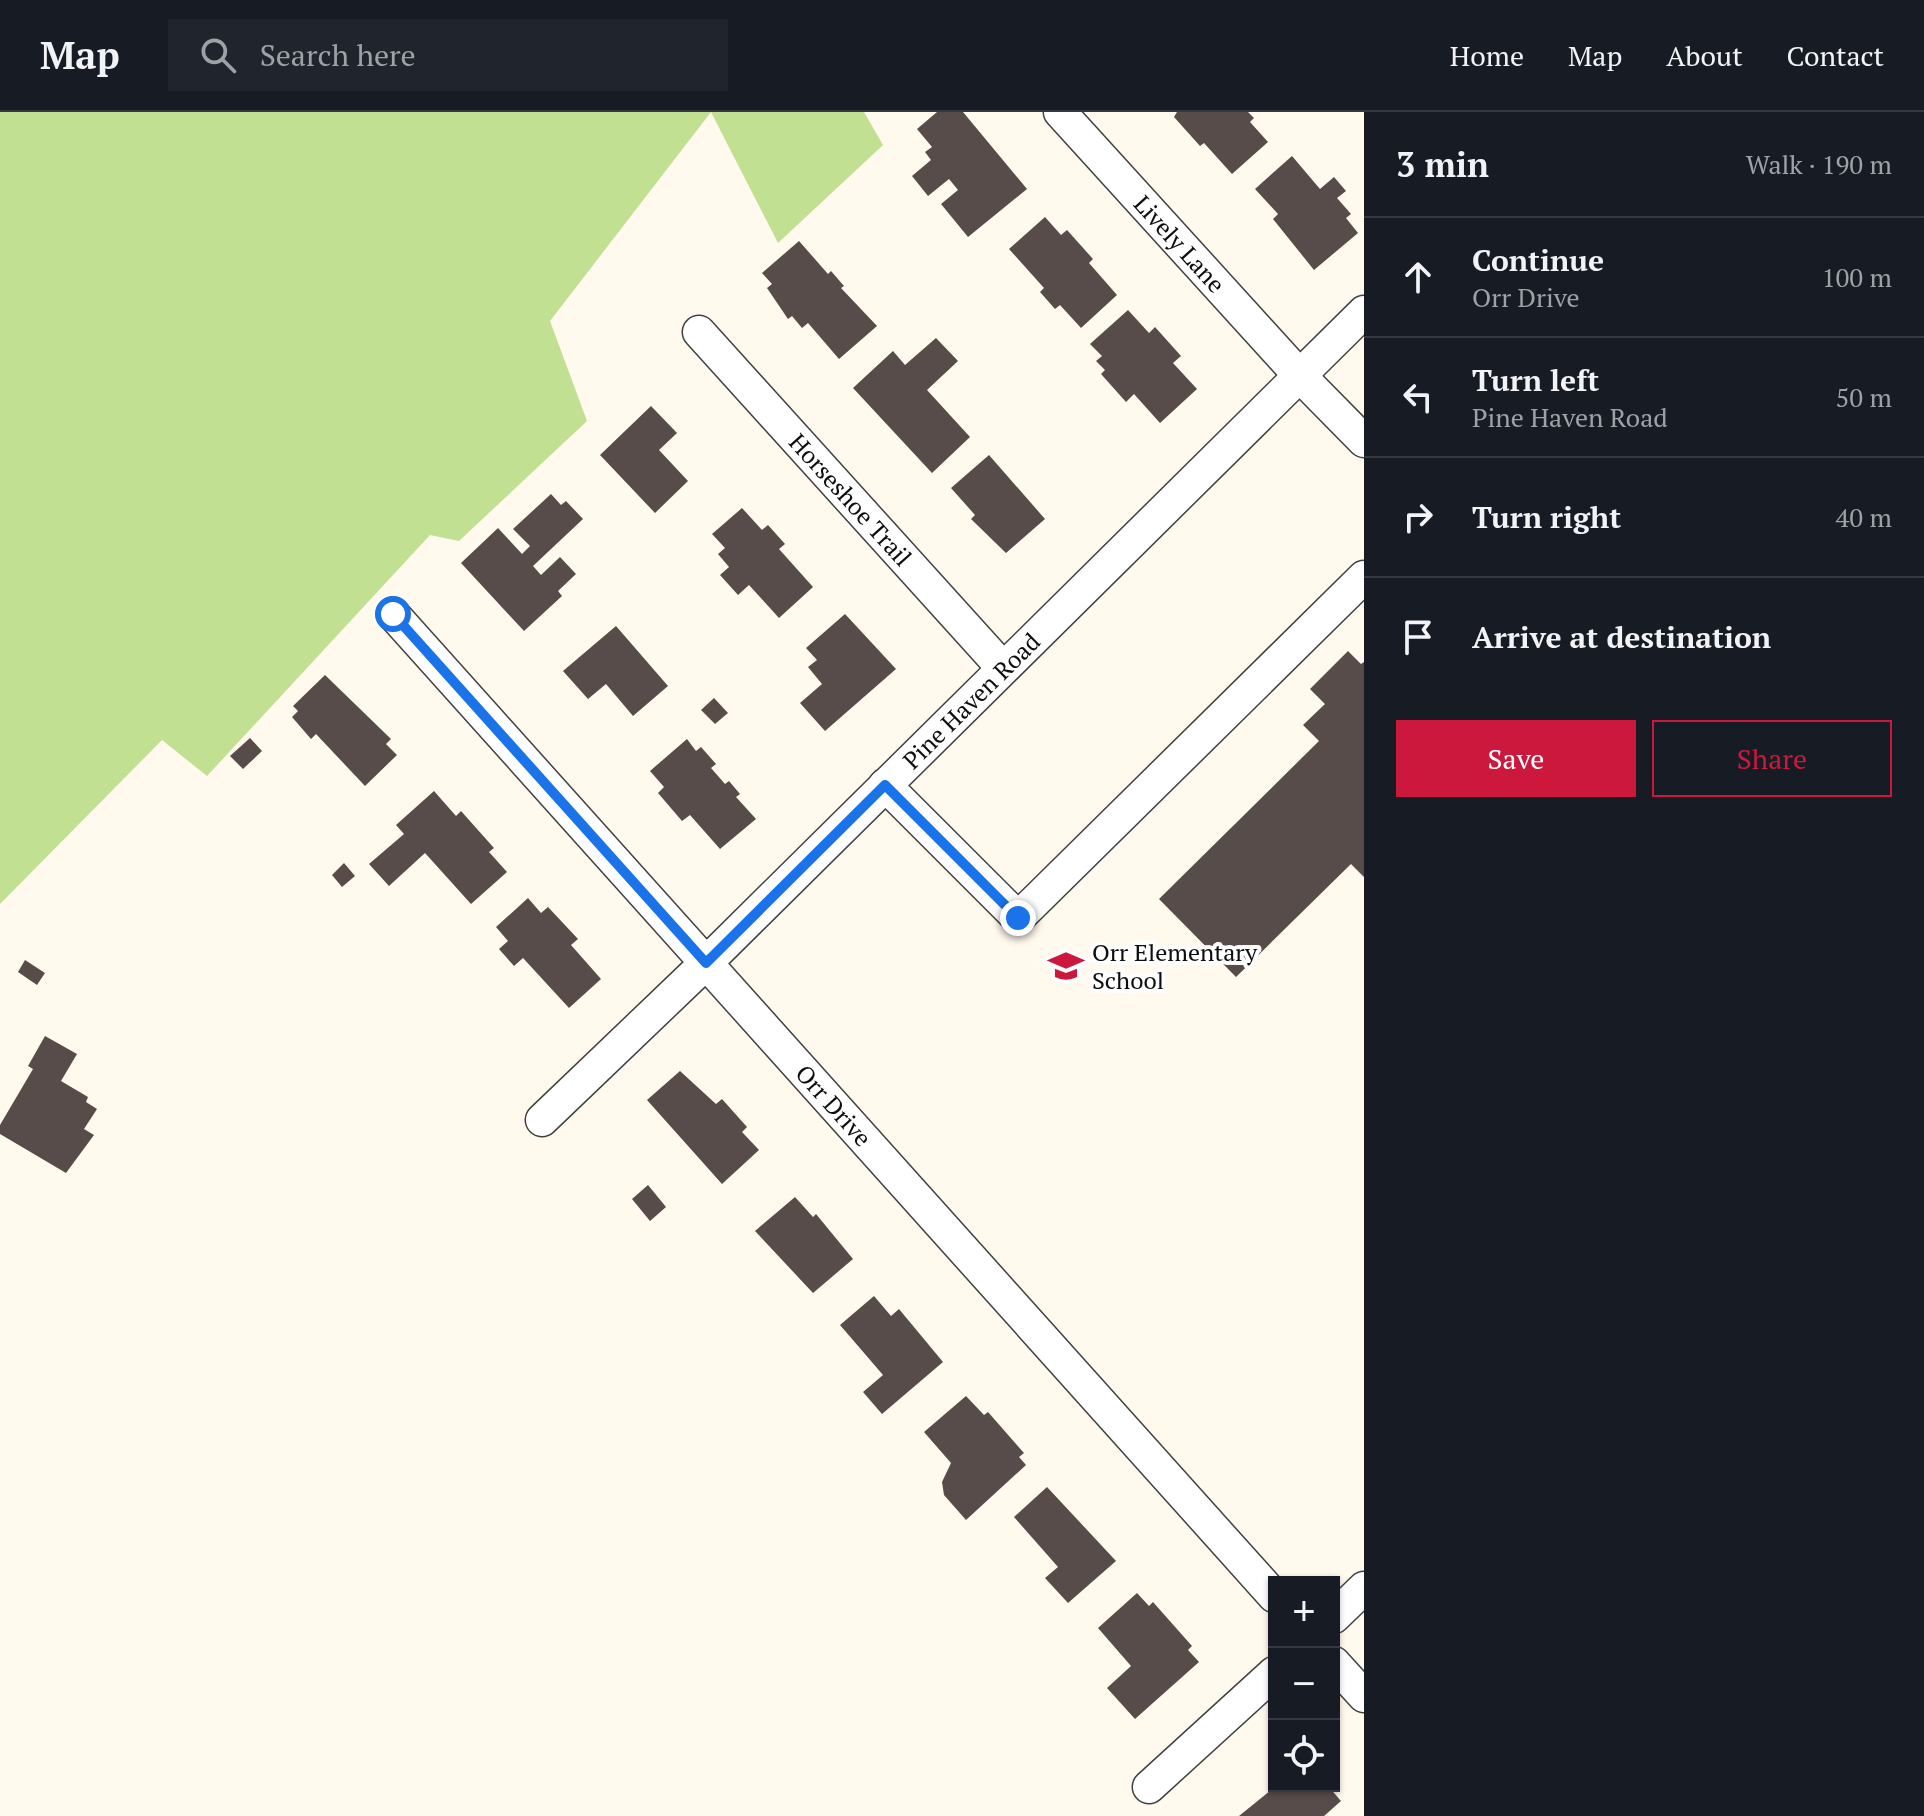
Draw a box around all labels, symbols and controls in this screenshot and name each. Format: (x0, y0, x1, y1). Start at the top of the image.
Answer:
search box (168, 19, 728, 91)
text: Map (40, 30, 120, 80)
icon: search (196, 33, 240, 77)
text: Search here (260, 35, 416, 75)
text: Home (1450, 37, 1524, 74)
text: Map (1568, 37, 1622, 74)
text: About (1666, 37, 1743, 74)
text: Contact (1787, 37, 1884, 74)
text: 3 min (1396, 142, 1489, 187)
text: Walk · 190 m (1746, 147, 1892, 181)
street label: Lively Lane (1127, 188, 1232, 299)
text: Continue (1472, 240, 1604, 280)
icon: ahead (1396, 255, 1440, 299)
text: 100 m (1822, 260, 1892, 294)
text: Orr Drive (1472, 280, 1580, 314)
text: Turn left (1472, 360, 1599, 400)
icon: left (1396, 375, 1440, 419)
text: 50 m (1836, 380, 1892, 414)
text: Pine Haven Road (1472, 400, 1668, 434)
street label: Horseshoe Trail (782, 427, 919, 573)
icon: right (1396, 495, 1440, 539)
text: Turn right (1472, 497, 1621, 537)
text: 40 m (1836, 500, 1892, 534)
route start (375, 596, 411, 632)
icon: arrive (1396, 615, 1440, 659)
text: Arrive at destination (1472, 617, 1771, 657)
street label: Pine Haven Road (896, 626, 1047, 776)
button: Save (1396, 720, 1636, 797)
button: Share (1652, 720, 1892, 797)
route end (1000, 900, 1036, 936)
place label: Orr Elementary School (1092, 936, 1258, 996)
school or university icon: Orr Elementary School (1047, 947, 1085, 985)
street label: Orr Drive (789, 1058, 879, 1153)
map controls (1268, 1576, 1340, 1792)
button: + (1268, 1576, 1340, 1648)
button: − (1268, 1648, 1340, 1720)
button: locate (1268, 1720, 1340, 1792)

